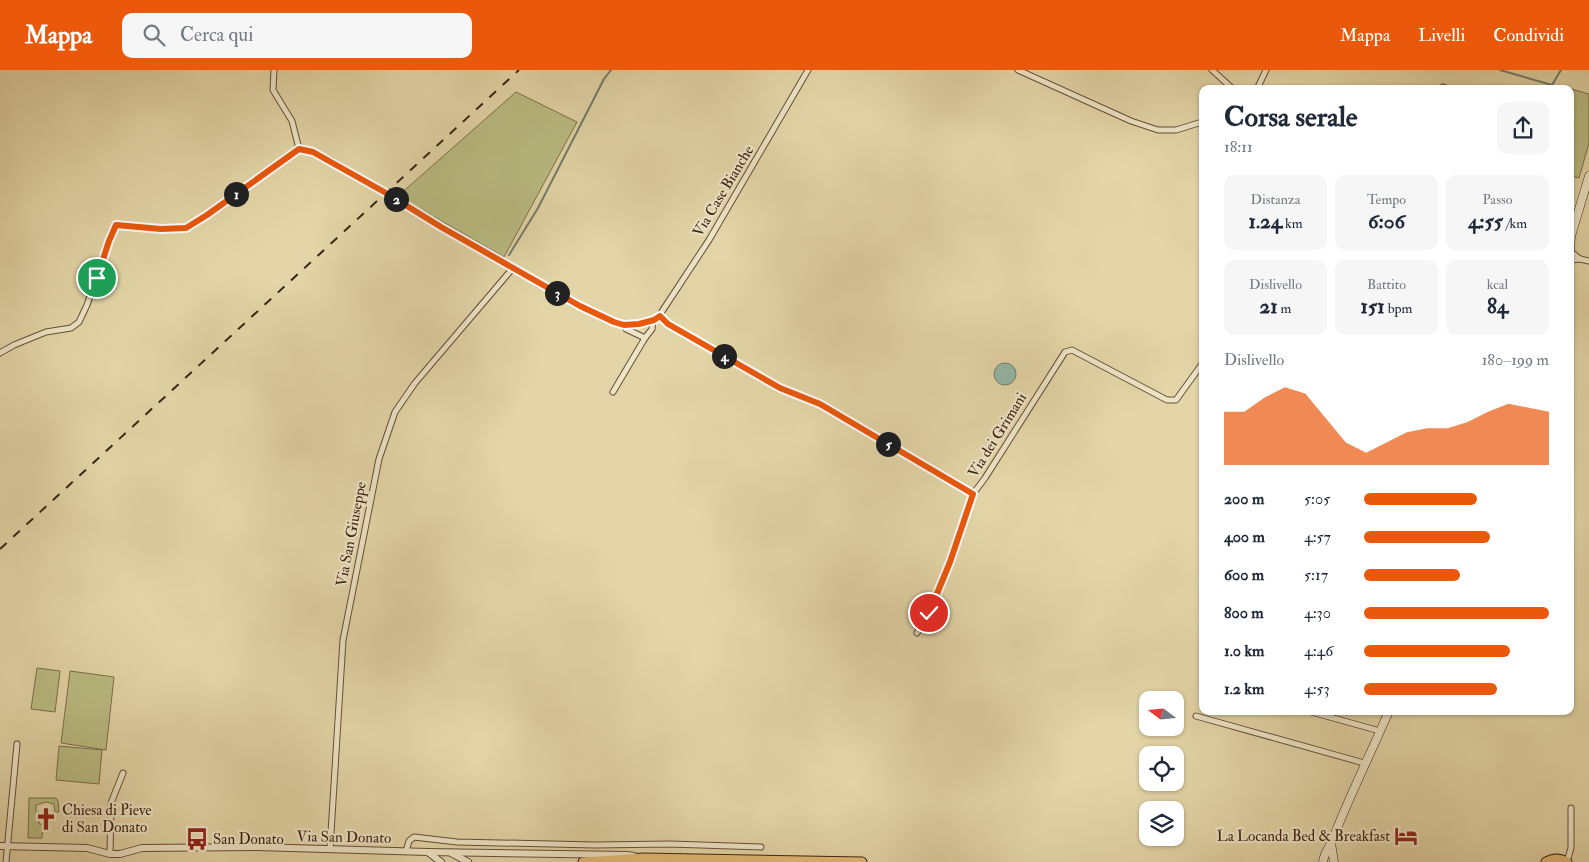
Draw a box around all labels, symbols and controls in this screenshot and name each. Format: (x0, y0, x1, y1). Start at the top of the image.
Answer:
search box (122, 13, 472, 58)
text: Mappa (25, 20, 92, 51)
icon: search (140, 21, 168, 49)
text: Cerca qui (180, 23, 253, 47)
text: Mappa (1340, 24, 1390, 47)
text: Livelli (1418, 24, 1465, 47)
text: Condividi (1493, 24, 1564, 47)
text: Corsa serale (1224, 100, 1357, 135)
button: share (1497, 102, 1549, 154)
text: 18:11 (1224, 137, 1253, 157)
street label: Via Case Bianche (689, 142, 758, 240)
pin: 1 (224, 182, 248, 206)
text: 1 (234, 186, 239, 203)
pin: 2 (384, 186, 408, 212)
text: 2 (393, 191, 400, 208)
text: Distanza (1251, 191, 1300, 208)
text: Tempo (1367, 191, 1406, 208)
text: Passo (1483, 191, 1512, 208)
text: 1.24 (1248, 208, 1282, 235)
text: 6:06 (1368, 208, 1405, 235)
text: 4:55 (1468, 208, 1503, 235)
text: km (1282, 215, 1303, 232)
text: /km (1503, 215, 1527, 232)
pin (76, 257, 118, 299)
icon: arrive (83, 264, 111, 292)
text: Dislivello (1249, 276, 1302, 293)
text: Battito (1367, 276, 1406, 293)
text: kcal (1487, 276, 1508, 293)
pin: 3 (544, 280, 570, 306)
text: 3 (555, 285, 560, 302)
text: 21 (1260, 293, 1278, 320)
text: 151 (1361, 293, 1385, 320)
text: 84 (1487, 293, 1508, 320)
text: m (1278, 300, 1291, 317)
text: bpm (1385, 300, 1412, 317)
pin: 4 (712, 344, 736, 368)
text: 4 (721, 348, 728, 365)
text: Dislivello (1224, 350, 1284, 370)
text: 180–199 m (1482, 350, 1549, 370)
street label: Via dei Grimani (964, 389, 1031, 481)
pin: 5 (876, 432, 900, 456)
text: 5 (885, 436, 892, 453)
street label: Via San Giuseppe (332, 480, 372, 588)
text: 200 m (1224, 489, 1264, 509)
text: 5:05 (1304, 489, 1330, 509)
text: 400 m (1224, 527, 1265, 547)
text: 4:57 (1304, 527, 1331, 547)
text: 600 m (1224, 565, 1264, 585)
text: 5:17 (1304, 565, 1328, 585)
pin (908, 592, 950, 634)
icon: check (915, 599, 943, 627)
text: 800 m (1224, 603, 1264, 623)
text: 4:30 (1304, 603, 1331, 623)
text: 1.0 km (1224, 641, 1264, 661)
text: 4:46 (1304, 641, 1333, 661)
text: 1.2 km (1224, 679, 1264, 699)
text: 4:53 (1304, 679, 1330, 699)
north arrow (1139, 691, 1184, 736)
map controls (1139, 691, 1184, 846)
button: locate (1139, 746, 1184, 791)
place label: Chiesa di Pieve di San Donato (62, 801, 152, 837)
button: layers (1139, 801, 1184, 846)
church icon: Chiesa di Pieve di San Donato (33, 806, 59, 832)
hotel icon: La Locanda Bed & Breakfast (1393, 823, 1419, 849)
bus stop icon: San Donato (184, 826, 210, 852)
street label: Via San Donato (297, 827, 391, 848)
place label: La Locanda Bed & Breakfast (1217, 827, 1390, 846)
place label: San Donato (213, 830, 284, 849)

